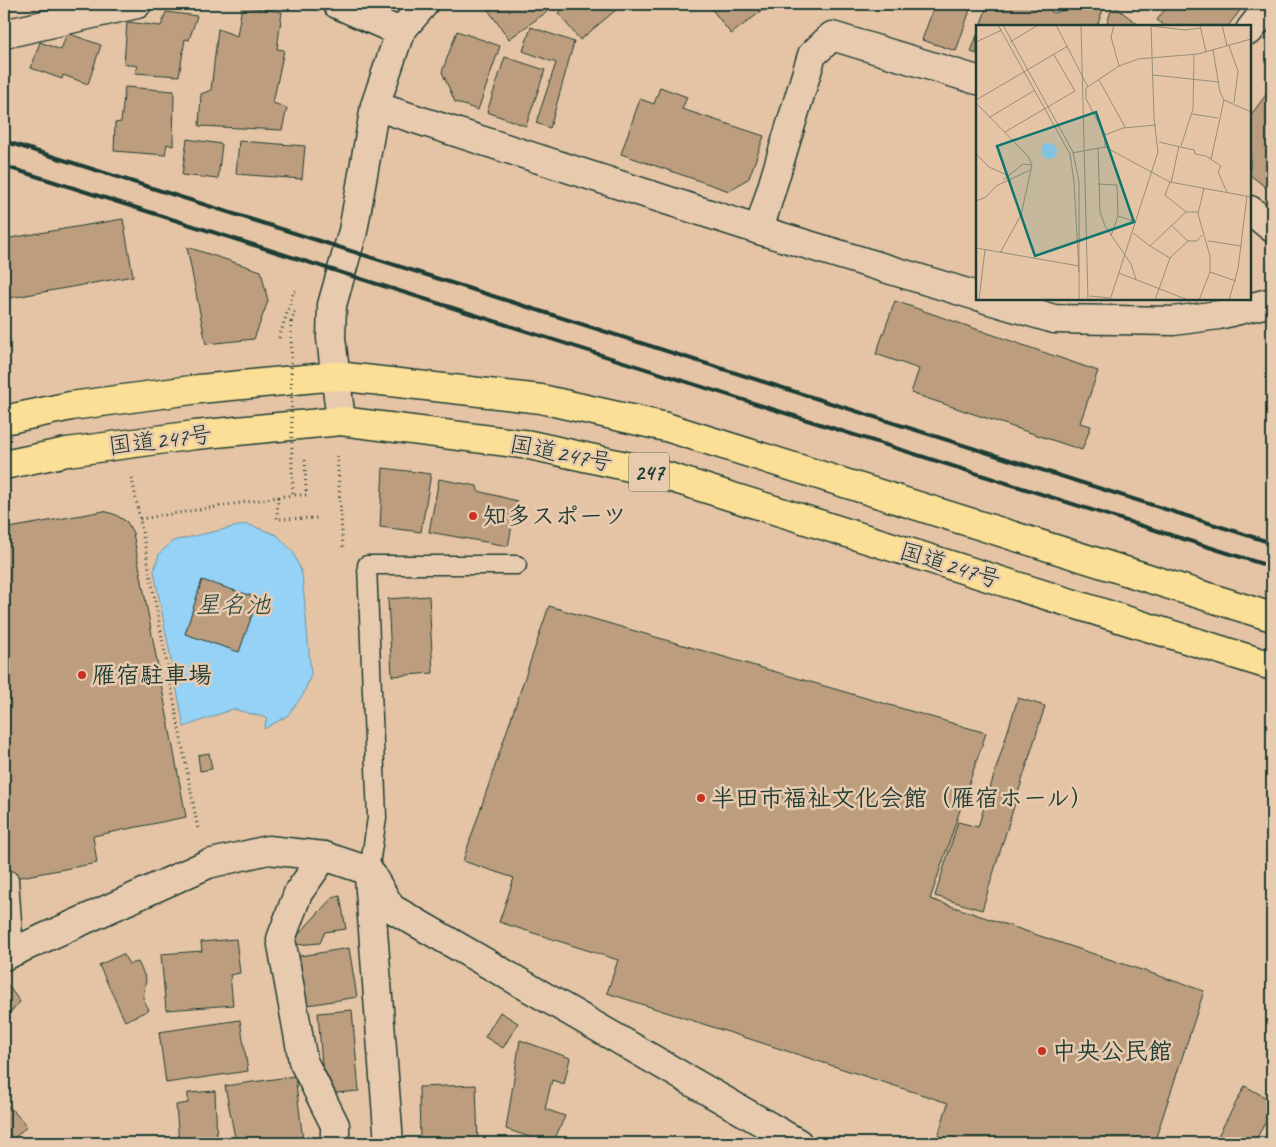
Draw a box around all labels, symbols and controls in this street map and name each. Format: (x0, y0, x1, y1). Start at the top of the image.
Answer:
inset map (976, 25, 1251, 300)
street label: 国道247号 (106, 419, 214, 461)
street label: 国道247号 (507, 428, 615, 478)
road number: 247 (629, 452, 669, 492)
place label: 知多スポーツ (483, 501, 627, 531)
marker: 知多スポーツ (467, 510, 479, 522)
street label: 国道247号 (896, 535, 1004, 595)
water label: 星名池 (195, 589, 271, 621)
place label: 雁宿駐車場 (92, 660, 212, 690)
marker: 雁宿駐車場 (76, 669, 88, 681)
place label: 半田市福祉文化会館（雁宿ホール） (711, 783, 1094, 813)
marker: 半田市福祉文化会館（雁宿ホール） (695, 792, 707, 804)
place label: 中央公民館 (1052, 1036, 1172, 1066)
marker: 中央公民館 (1036, 1045, 1048, 1057)

